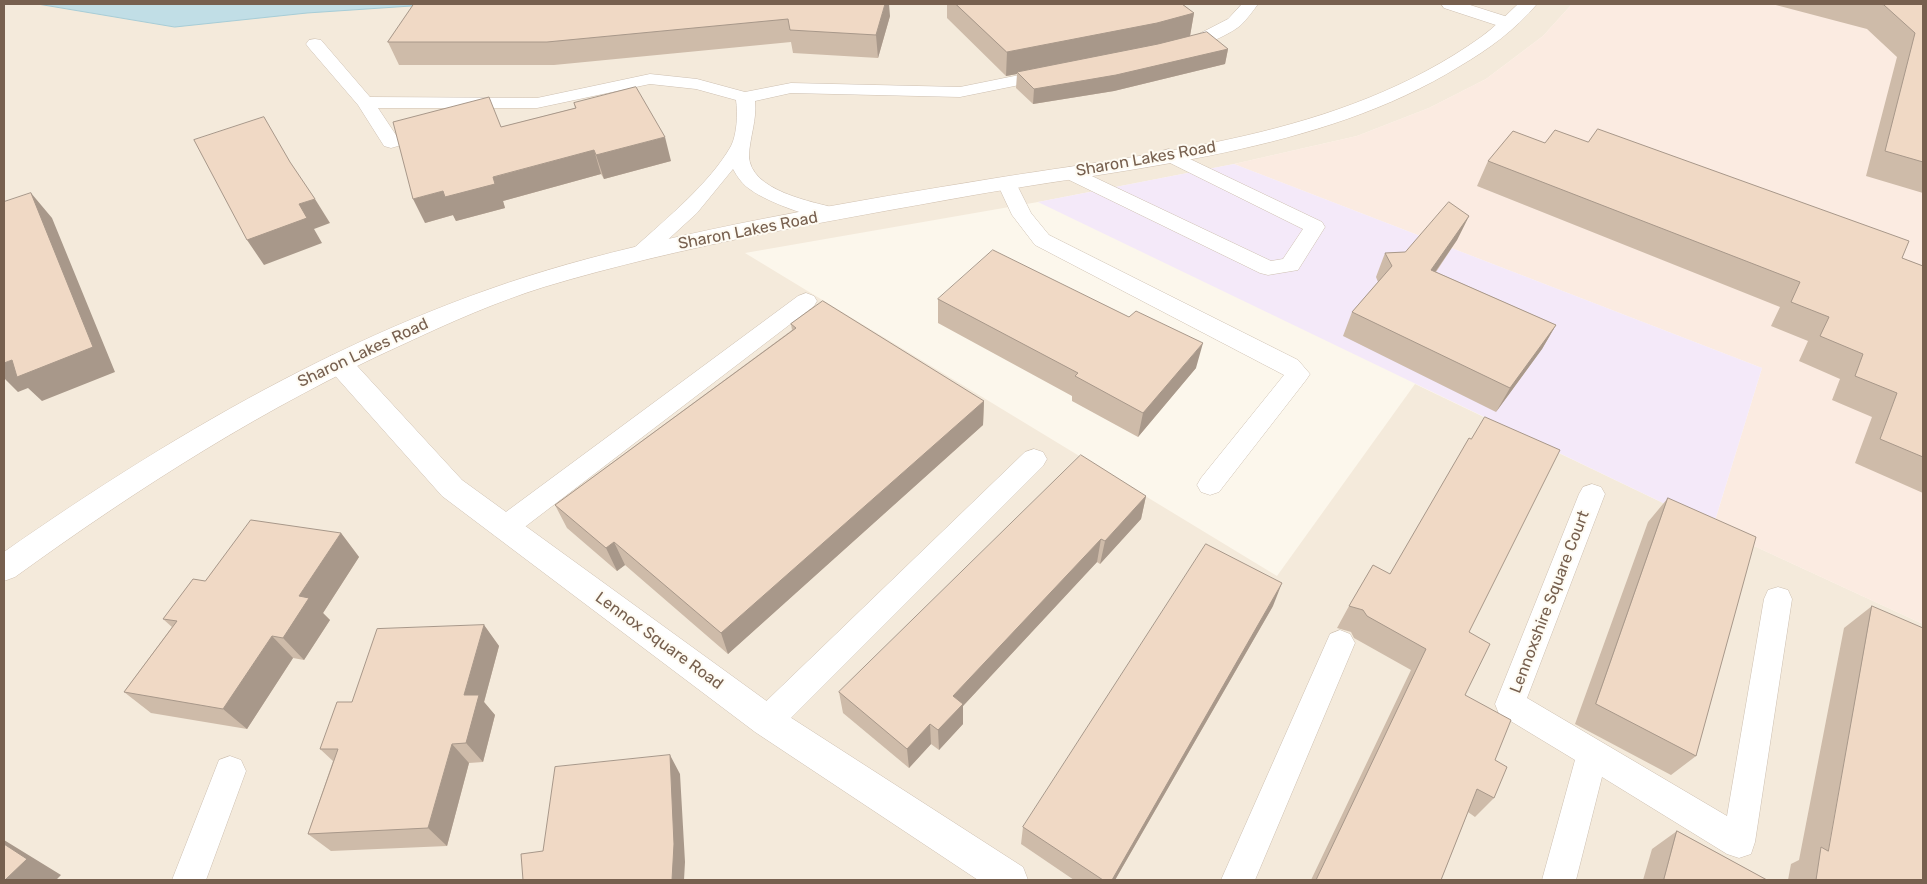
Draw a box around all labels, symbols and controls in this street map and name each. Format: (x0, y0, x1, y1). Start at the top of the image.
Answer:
street label: Sharon Lakes Road (1074, 137, 1218, 181)
street label: Sharon Lakes Road (677, 208, 819, 254)
street label: Sharon Lakes Road (295, 314, 431, 392)
street label: Lennoxshire Square Court (1506, 508, 1594, 696)
street label: Lennox Square Road (591, 588, 727, 694)

